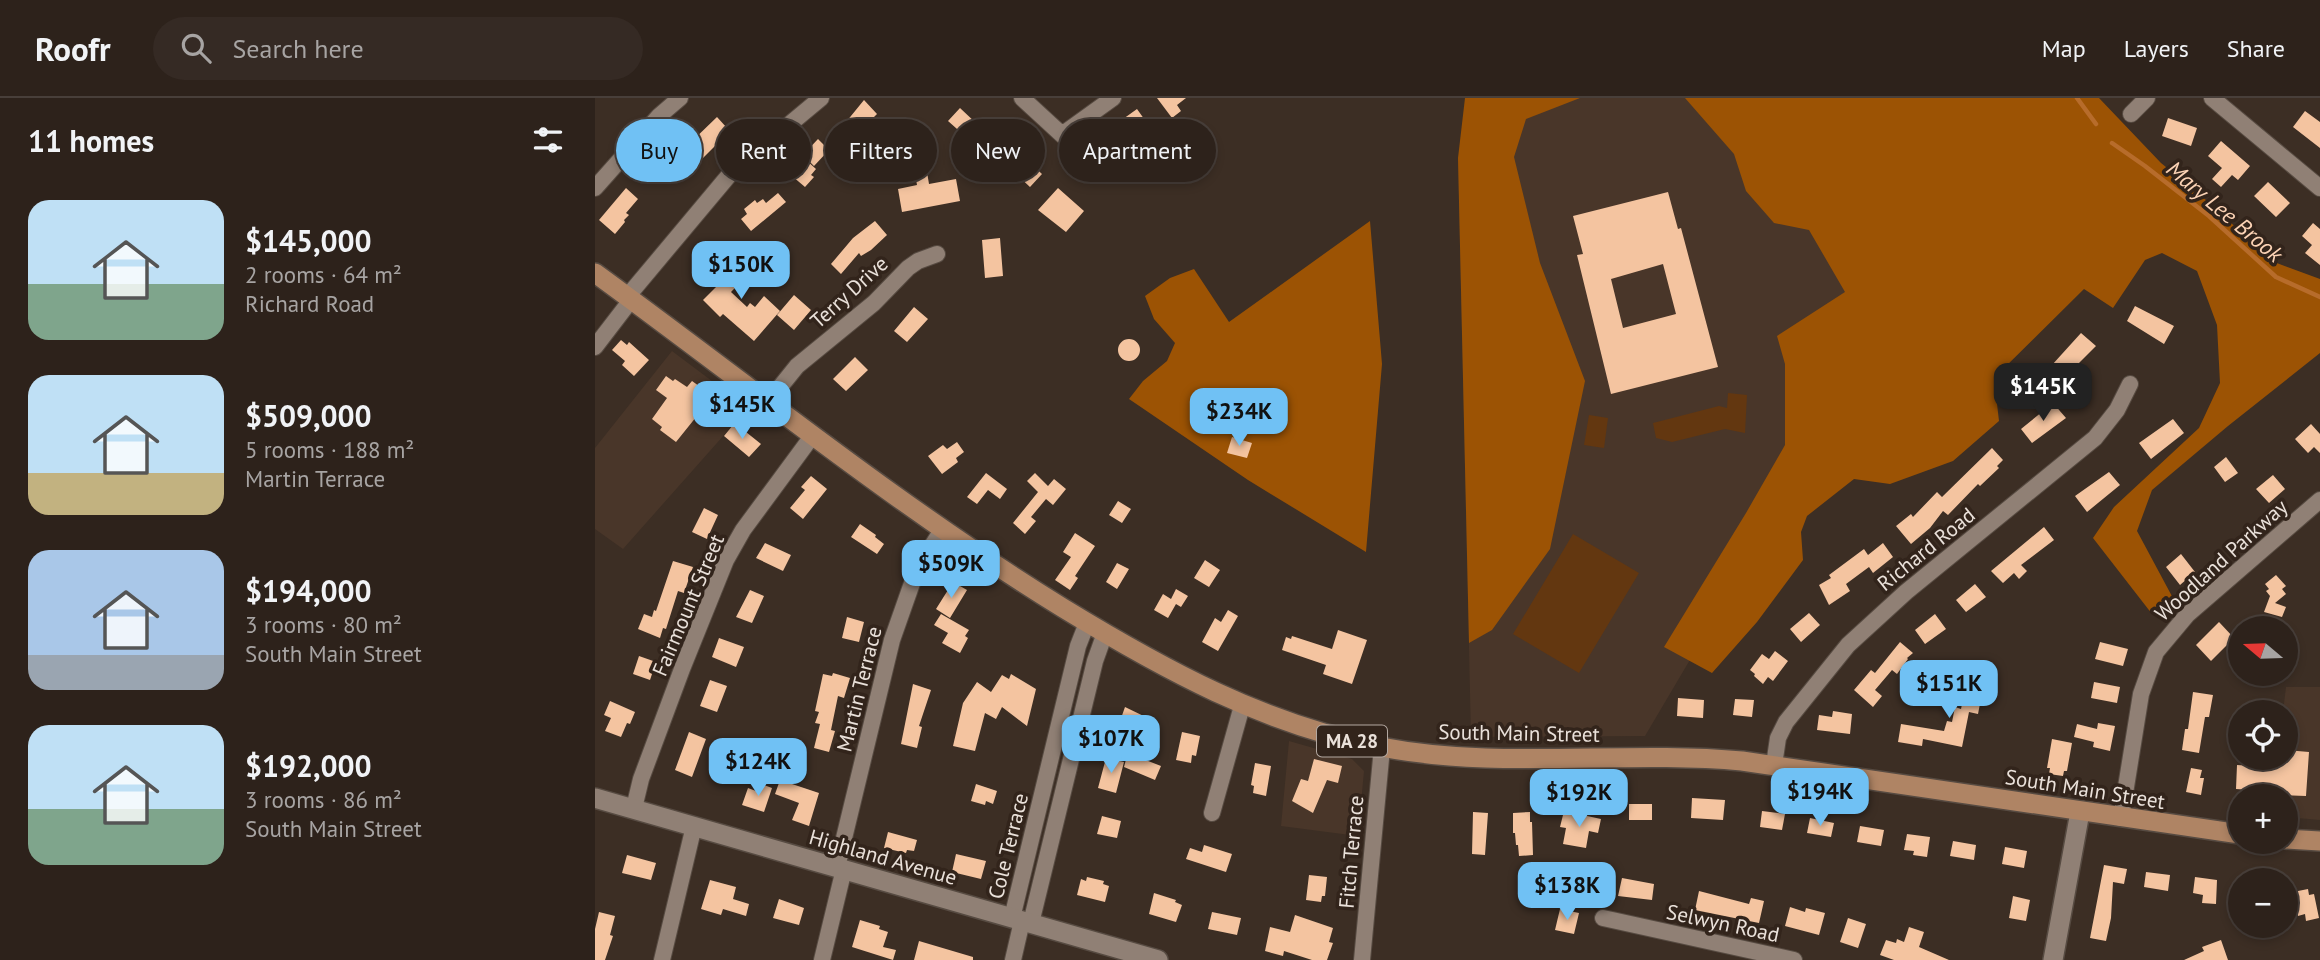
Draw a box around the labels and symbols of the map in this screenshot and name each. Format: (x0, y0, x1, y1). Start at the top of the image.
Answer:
water label: Mary Lee Brook (2161, 154, 2290, 269)
pin: $150K (692, 242, 790, 301)
street label: Terry Drive (804, 250, 894, 334)
pin: $145K (1994, 364, 2092, 423)
pin: $145K (693, 382, 791, 441)
pin: $234K (1190, 388, 1288, 448)
street label: Woodland Parkway (2149, 493, 2293, 627)
street label: Richard Road (1872, 501, 1980, 597)
street label: Fairmount Street (646, 530, 730, 680)
pin: $509K (902, 540, 1000, 600)
north arrow (2228, 616, 2298, 686)
street label: Martin Terrace (830, 624, 888, 754)
pin: $151K (1900, 660, 1998, 720)
pin: $107K (1062, 716, 1160, 775)
street label: South Main Street (1438, 718, 1600, 748)
road number: MA 28 (1317, 726, 1387, 756)
pin: $124K (709, 738, 807, 798)
street label: South Main Street (2003, 763, 2167, 815)
pin: $194K (1771, 768, 1869, 828)
pin: $192K (1530, 770, 1628, 829)
street label: Cole Terrace (982, 790, 1034, 902)
street label: Fitch Terrace (1333, 794, 1369, 910)
street label: Highland Avenue (806, 823, 960, 891)
pin: $138K (1518, 862, 1616, 922)
street label: Selwyn Road (1664, 898, 1782, 948)

